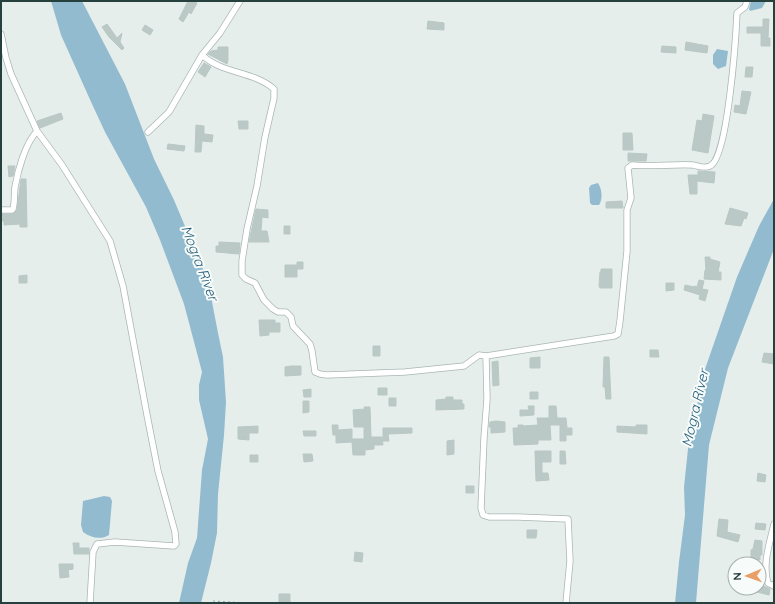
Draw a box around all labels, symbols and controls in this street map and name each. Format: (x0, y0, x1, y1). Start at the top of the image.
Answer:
water label: Mogra River (177, 223, 223, 305)
water label: Mogra River (677, 366, 713, 449)
north arrow (727, 556, 767, 596)
text: N (730, 572, 744, 581)

